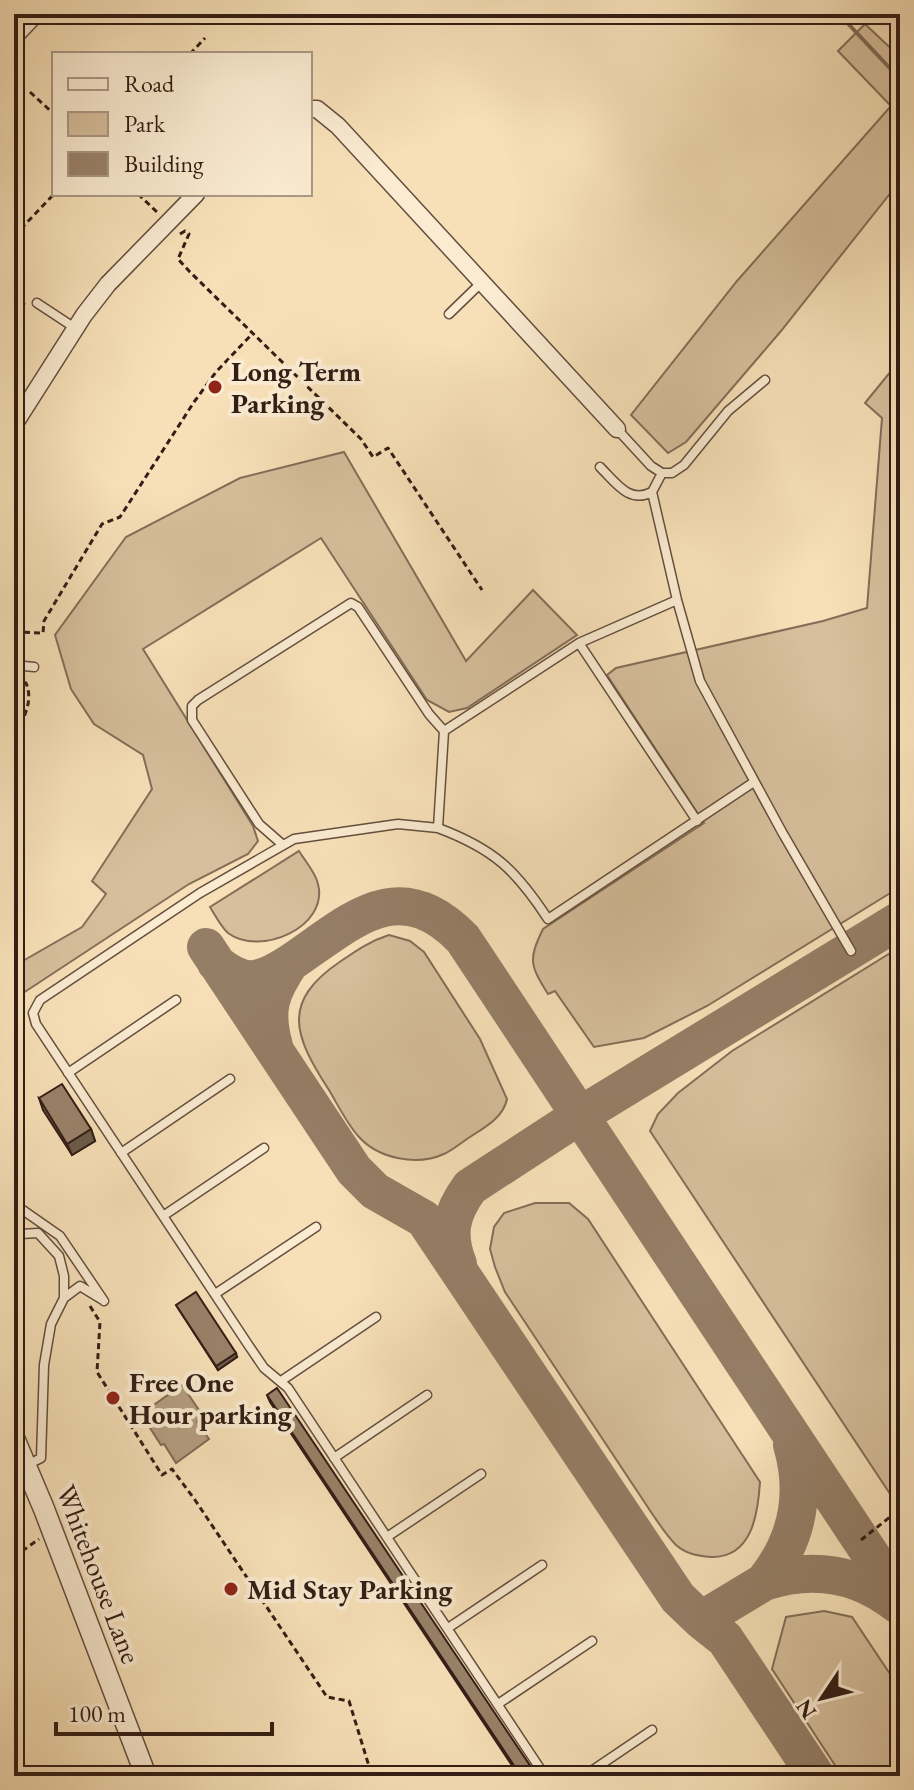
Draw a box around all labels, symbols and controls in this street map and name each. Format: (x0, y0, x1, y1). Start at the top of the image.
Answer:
legend (52, 52, 312, 196)
text: Road (124, 68, 175, 99)
text: Park (124, 108, 166, 139)
text: Building (124, 148, 204, 179)
place label: Long Term Parking (231, 353, 361, 421)
marker: Long Term Parking (206, 378, 224, 396)
place label: Free One Hour parking (129, 1364, 293, 1432)
marker: Free One Hour parking (104, 1389, 122, 1407)
street label: Whitehouse Lane (48, 1480, 150, 1668)
place label: Mid Stay Parking (247, 1571, 454, 1607)
marker: Mid Stay Parking (222, 1580, 240, 1598)
north arrow (782, 1658, 862, 1738)
scale bar (56, 1686, 272, 1736)
text: N (789, 1693, 823, 1725)
text: 100 m (68, 1698, 126, 1729)

